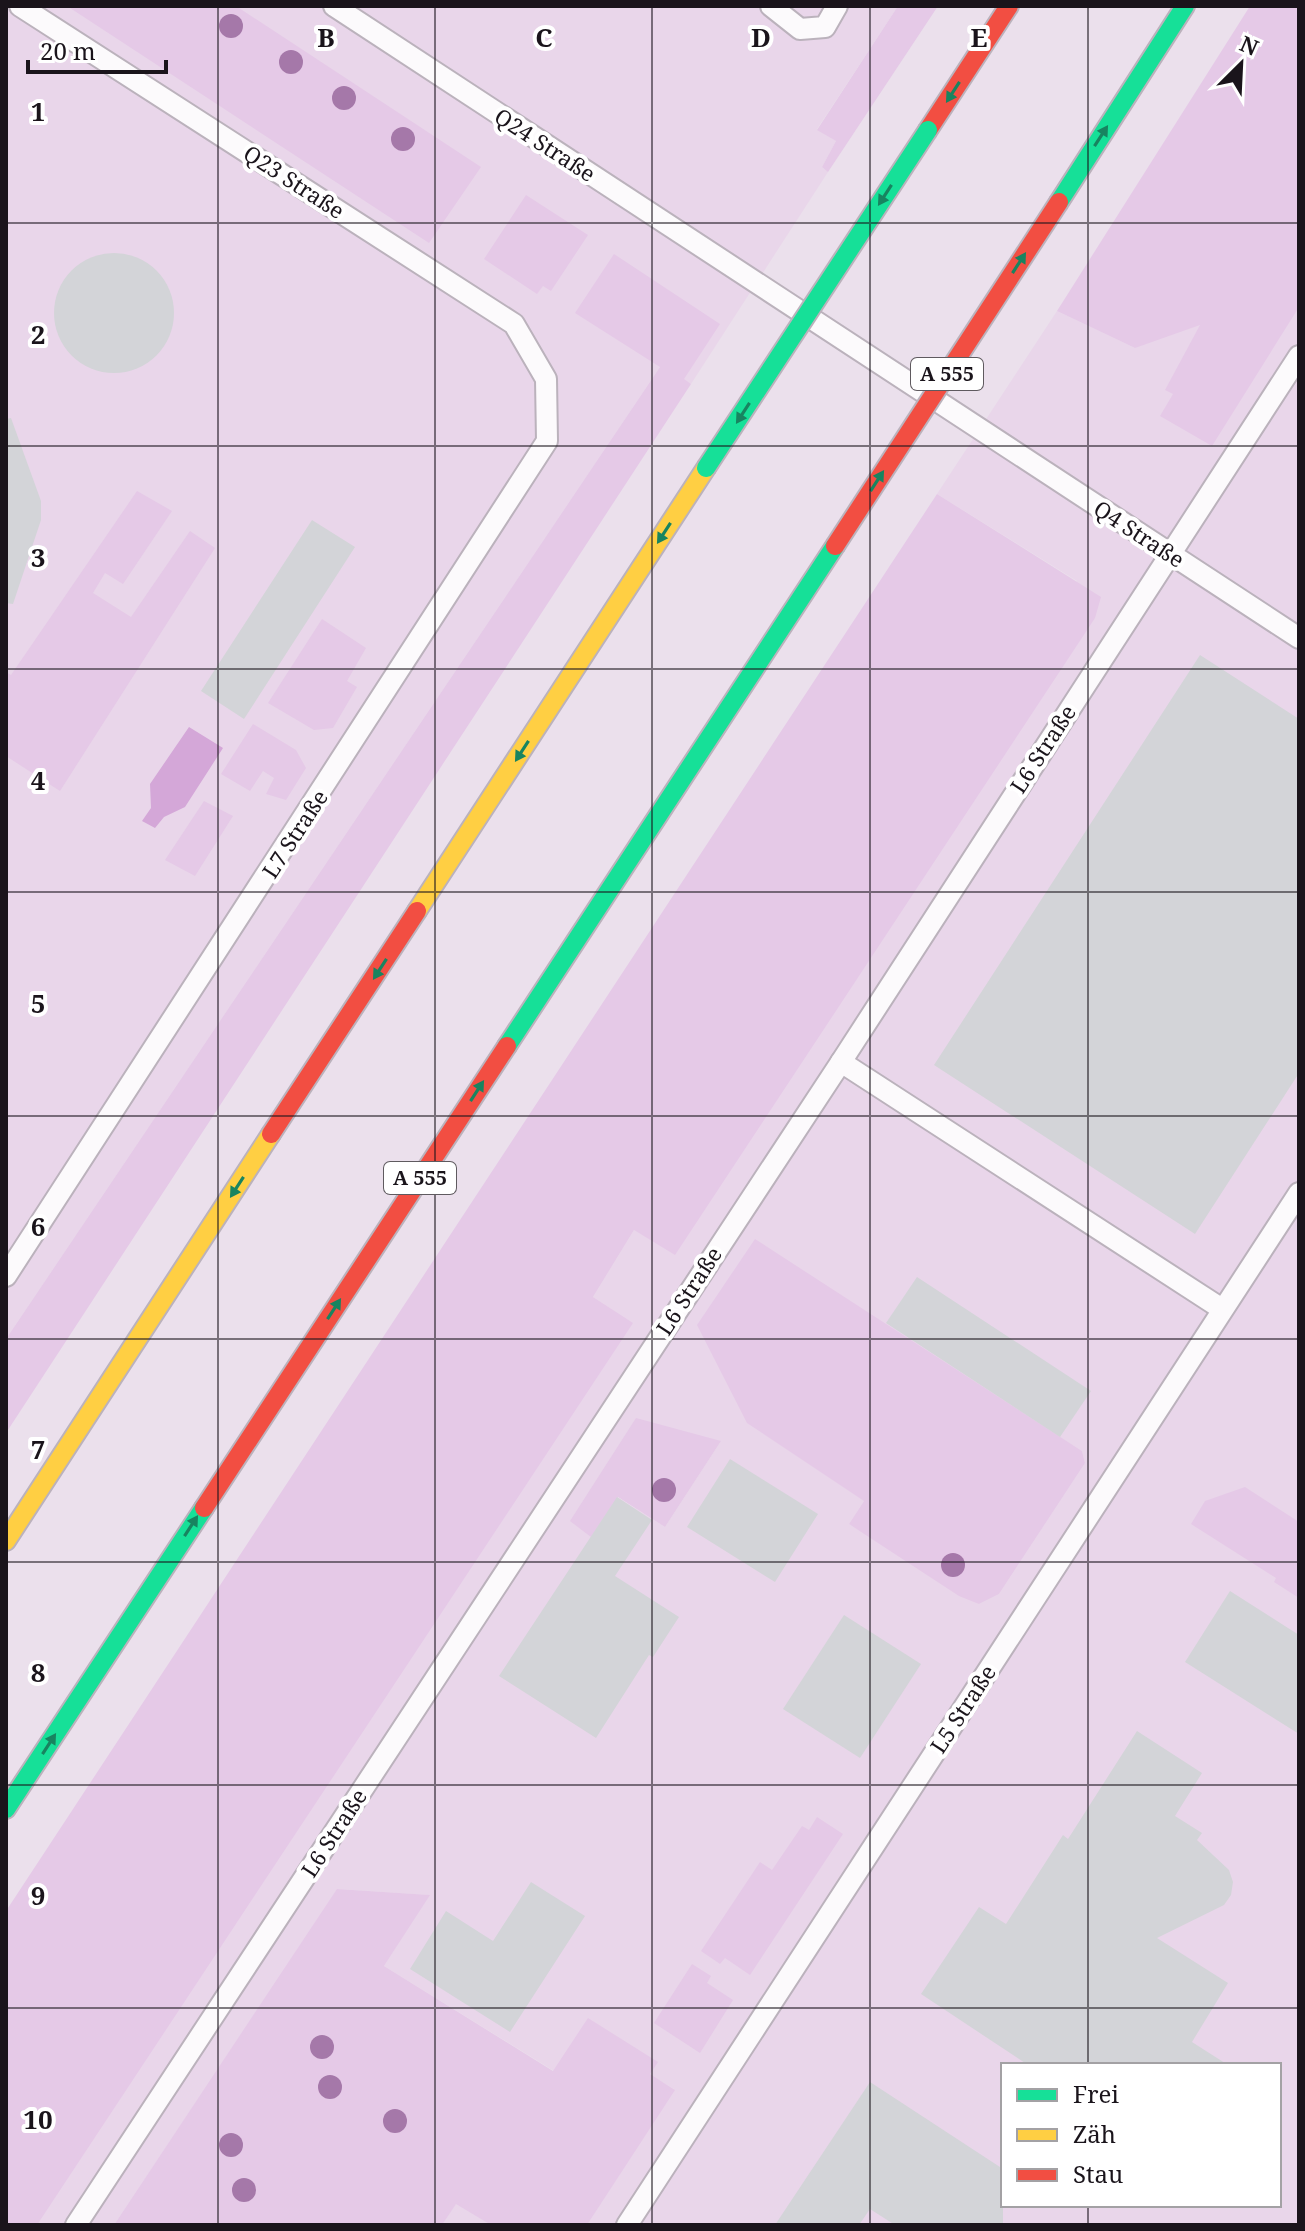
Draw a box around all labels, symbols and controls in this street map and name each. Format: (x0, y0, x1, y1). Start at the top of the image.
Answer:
text: B (317, 19, 335, 55)
text: C (535, 19, 553, 55)
text: D (751, 19, 771, 55)
text: E (971, 19, 988, 55)
scale bar (28, 24, 166, 74)
north arrow (1201, 24, 1281, 104)
text: N (1236, 28, 1264, 62)
text: 20 m (40, 34, 96, 67)
one-way arrow (946, 81, 961, 102)
text: 1 (31, 93, 45, 129)
street label: Q24 Straße (489, 100, 602, 188)
one-way arrow (1093, 125, 1107, 147)
street label: Q23 Straße (238, 137, 351, 225)
one-way arrow (878, 185, 893, 206)
one-way arrow (1011, 252, 1025, 274)
text: 2 (31, 316, 45, 352)
road number: A 555 (911, 358, 983, 390)
one-way arrow (735, 402, 750, 423)
one-way arrow (869, 470, 884, 492)
street label: Q4 Straße (1088, 493, 1191, 574)
one-way arrow (656, 523, 671, 544)
text: 3 (31, 539, 45, 575)
street label: L6 Straße (1002, 698, 1082, 798)
one-way arrow (515, 740, 529, 762)
text: 4 (31, 762, 46, 798)
street label: L7 Straße (254, 783, 334, 883)
one-way arrow (373, 958, 387, 980)
text: 5 (31, 985, 45, 1021)
one-way arrow (469, 1081, 484, 1102)
road number: A 555 (384, 1162, 456, 1194)
one-way arrow (230, 1176, 245, 1197)
text: 6 (31, 1208, 45, 1244)
street label: L6 Straße (648, 1240, 728, 1340)
one-way arrow (326, 1298, 341, 1320)
text: 7 (31, 1431, 45, 1467)
one-way arrow (184, 1516, 199, 1537)
text: 8 (31, 1654, 45, 1690)
street label: L5 Straße (922, 1658, 1002, 1758)
one-way arrow (41, 1733, 56, 1754)
street label: L6 Straße (293, 1782, 373, 1882)
text: 9 (31, 1877, 45, 1913)
legend (1001, 2063, 1281, 2207)
text: Frei (1073, 2077, 1119, 2110)
text: 10 (23, 2101, 53, 2137)
text: Zäh (1073, 2117, 1116, 2150)
text: Stau (1073, 2157, 1123, 2190)

